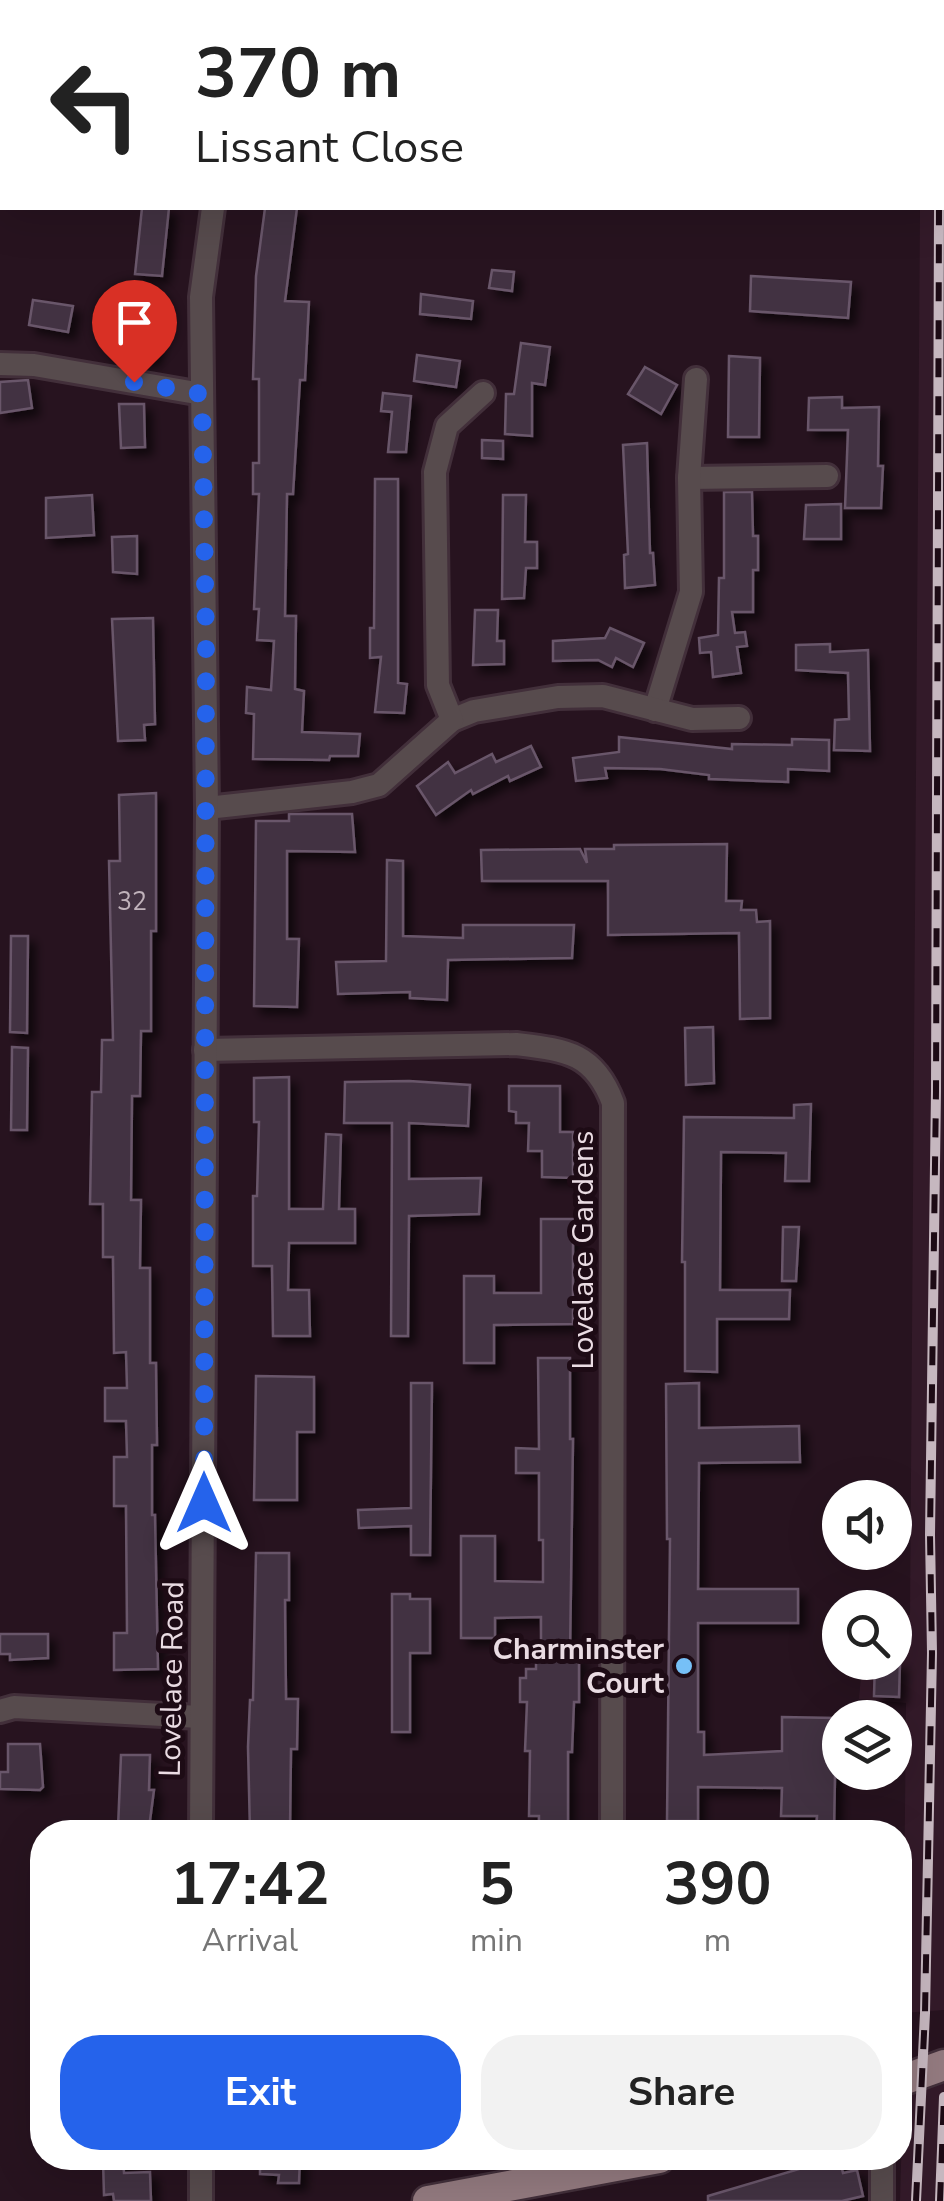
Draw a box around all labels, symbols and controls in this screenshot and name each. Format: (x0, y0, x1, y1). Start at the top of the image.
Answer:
text: 370 m (195, 26, 401, 122)
icon: left (30, 40, 160, 170)
text: Lissant Close (195, 117, 464, 178)
pin (92, 280, 177, 383)
icon: arrive (107, 295, 162, 350)
house number: 32 (117, 885, 147, 919)
street label: Lovelace Gardens (563, 1131, 604, 1369)
position arrow (152, 1451, 256, 1555)
map controls (822, 1480, 912, 1790)
button: sound (822, 1480, 912, 1570)
street label: Lovelace Road (150, 1581, 194, 1777)
button: search (822, 1590, 912, 1680)
place label: Charminster Court (493, 1629, 664, 1704)
marker: Charminster Court (673, 1655, 695, 1677)
button: layers (822, 1700, 912, 1790)
text: 17:42 (171, 1843, 329, 1925)
text: 5 (478, 1843, 514, 1925)
text: 390 (663, 1843, 771, 1925)
text: Arrival (202, 1919, 298, 1962)
text: min (470, 1919, 523, 1962)
text: m (704, 1919, 731, 1962)
button: Exit (60, 2035, 461, 2150)
button: Share (481, 2035, 882, 2150)

